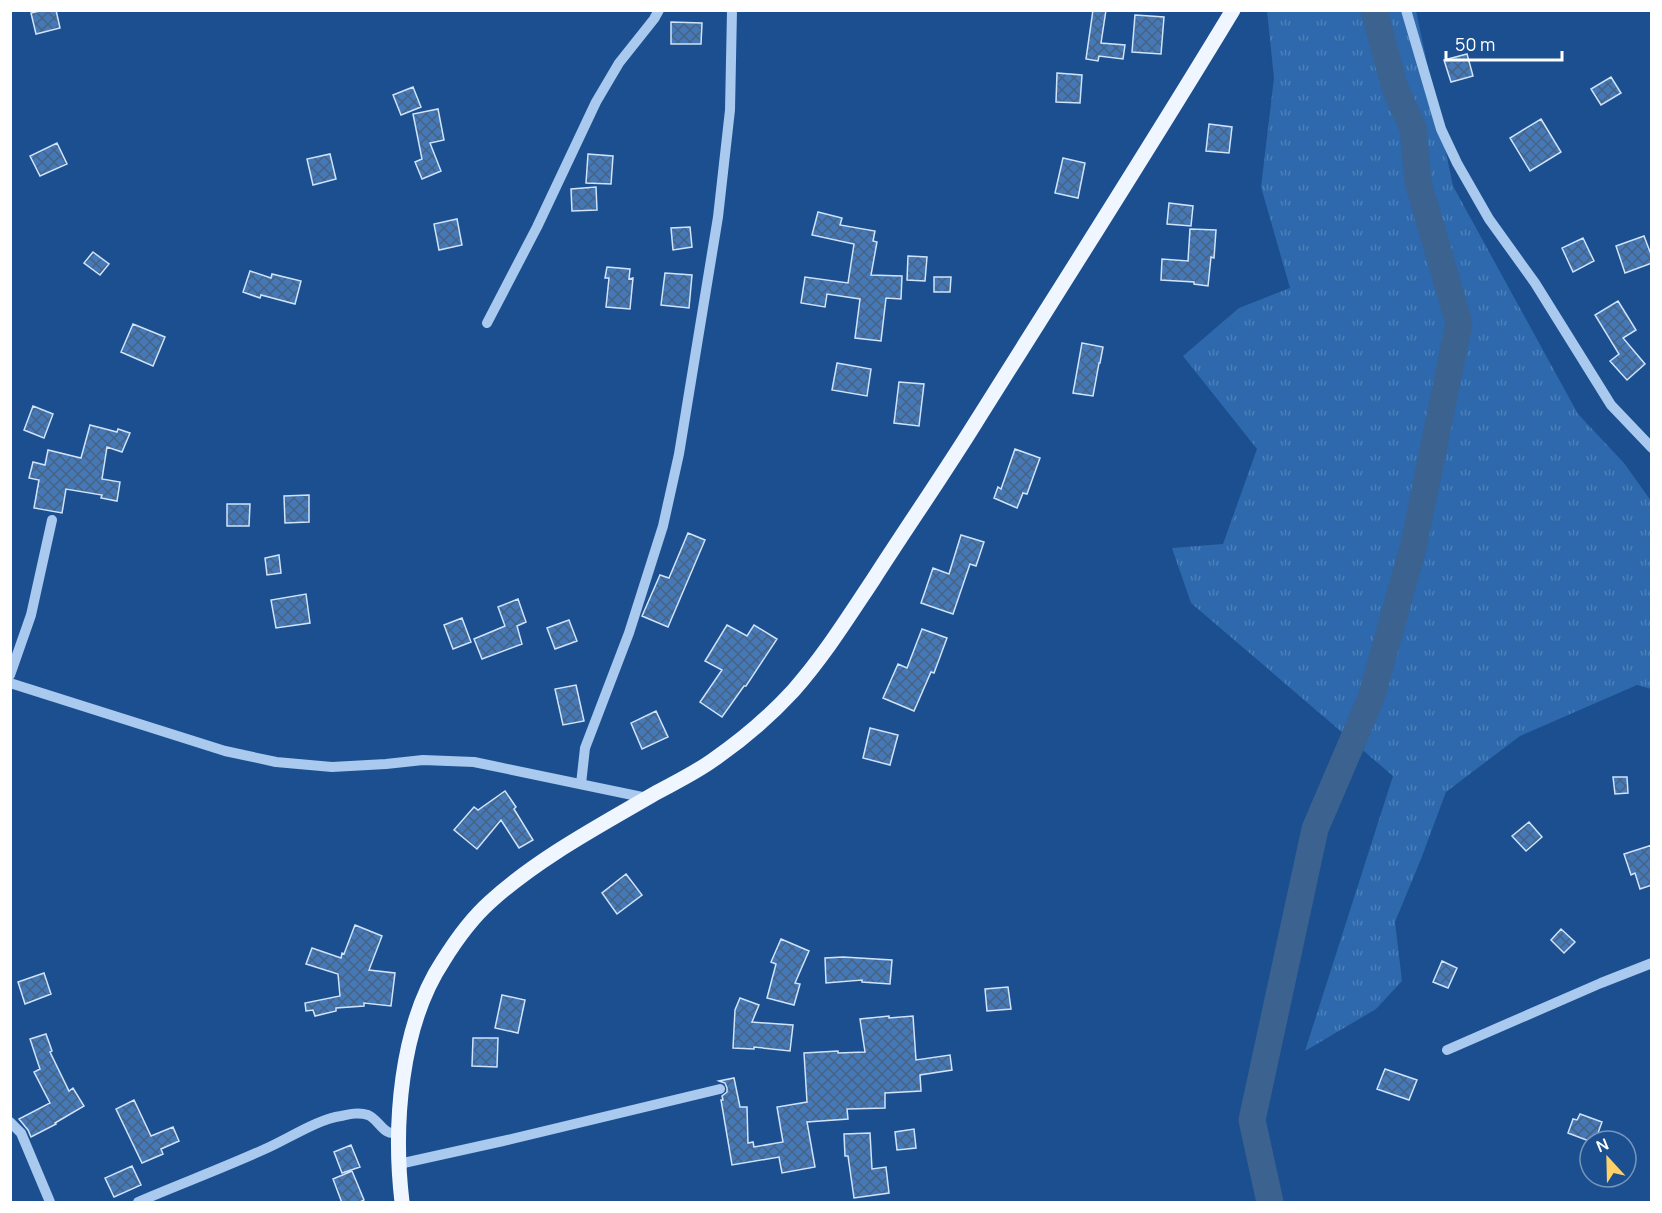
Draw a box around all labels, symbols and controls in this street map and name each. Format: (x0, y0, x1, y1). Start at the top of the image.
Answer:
scale bar (1446, 24, 1562, 62)
text: 50 m (1455, 32, 1495, 56)
north arrow (1578, 1129, 1638, 1189)
text: N (1593, 1133, 1612, 1157)

